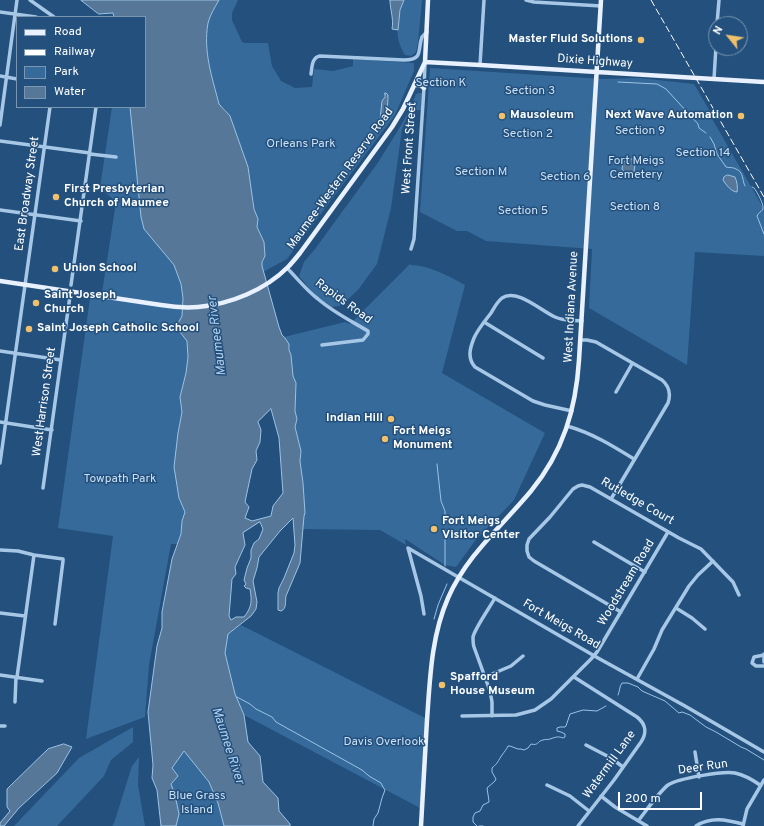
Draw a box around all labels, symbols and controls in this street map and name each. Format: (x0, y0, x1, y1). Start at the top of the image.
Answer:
legend (16, 16, 146, 108)
north arrow (708, 16, 748, 56)
text: Road (54, 24, 82, 40)
text: N (710, 24, 727, 37)
place label: Master Fluid Solutions (509, 33, 633, 47)
marker: Master Fluid Solutions (636, 35, 646, 45)
text: Railway (54, 44, 95, 60)
street label: Dixie Highway (557, 52, 633, 72)
text: Park (54, 64, 79, 80)
park label: Section K (416, 77, 466, 91)
text: Water (54, 84, 86, 100)
park label: Section 3 (505, 85, 555, 99)
street label: West Front Street (400, 101, 420, 195)
street label: Maumee-Western Reserve Road (285, 105, 397, 253)
place label: Mausoleum (510, 109, 574, 123)
place label: Next Wave Automation (605, 109, 733, 123)
marker: Mausoleum (497, 111, 507, 121)
marker: Next Wave Automation (736, 111, 746, 121)
park label: Section 9 (615, 125, 665, 139)
park label: Section 2 (503, 128, 553, 142)
street label: East Broadway Street (13, 136, 43, 252)
park label: Orleans Park (266, 138, 336, 152)
park label: Section 14 (676, 147, 730, 161)
park label: Fort Meigs Cemetery (608, 155, 664, 183)
park label: Section M (455, 166, 507, 180)
park label: Section 6 (540, 171, 590, 185)
place label: First Presbyterian Church of Maumee (64, 183, 169, 211)
marker: First Presbyterian Church of Maumee (51, 192, 61, 202)
park label: Section 8 (610, 201, 660, 215)
park label: Section 5 (498, 205, 548, 219)
street label: West Indiana Avenue (562, 251, 582, 363)
place label: Union School (63, 262, 137, 276)
marker: Union School (50, 264, 60, 274)
street label: Rapids Road (312, 276, 374, 328)
place label: Saint Joseph Church (44, 289, 116, 317)
water label: Maumee River (205, 295, 231, 377)
marker: Saint Joseph Church (31, 298, 41, 308)
place label: Saint Joseph Catholic School (37, 322, 199, 336)
marker: Saint Joseph Catholic School (24, 324, 34, 334)
street label: West Harrison Street (30, 346, 60, 458)
place label: Indian Hill (326, 412, 383, 426)
marker: Indian Hill (386, 414, 396, 424)
place label: Fort Meigs Monument (393, 425, 453, 453)
marker: Fort Meigs Monument (380, 434, 390, 444)
park label: Towpath Park (84, 473, 156, 487)
street label: Rutledge Court (598, 475, 676, 529)
place label: Fort Meigs Visitor Center (442, 515, 520, 543)
marker: Fort Meigs Visitor Center (429, 524, 439, 534)
street label: Woodstream Road (596, 537, 658, 629)
street label: Fort Meigs Road (520, 597, 602, 653)
place label: Spafford House Museum (450, 671, 535, 699)
marker: Spafford House Museum (437, 680, 447, 690)
water label: Maumee River (207, 705, 247, 787)
street label: Watermill Lane (581, 728, 639, 802)
park label: Davis Overlook (344, 736, 424, 750)
street label: Deer Run (677, 757, 729, 779)
scale bar (620, 784, 704, 810)
park label: Blue Grass Island (168, 790, 226, 818)
text: 200 m (625, 791, 661, 807)

